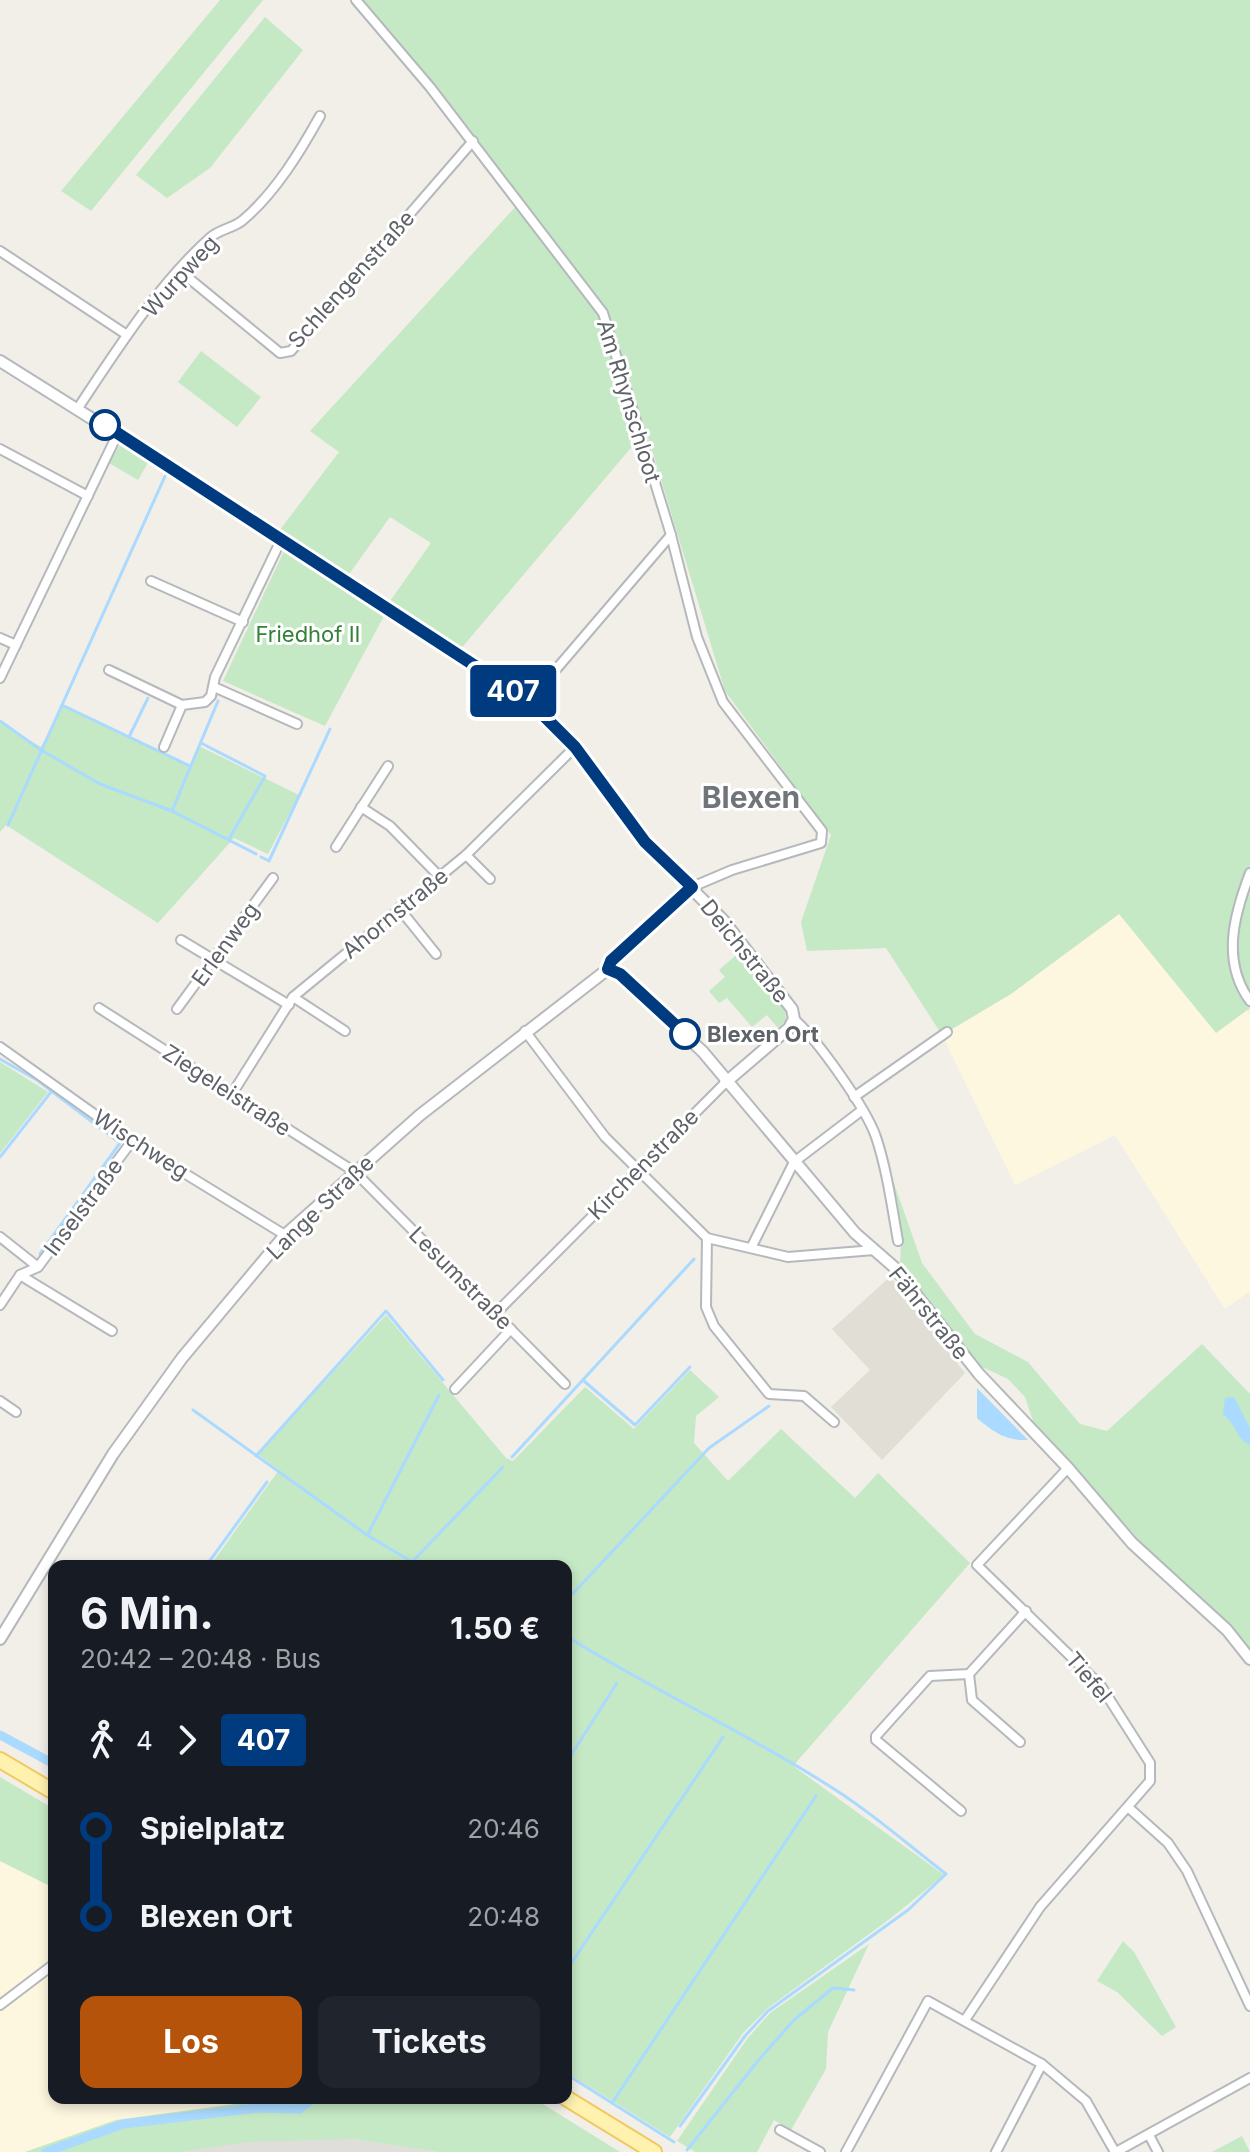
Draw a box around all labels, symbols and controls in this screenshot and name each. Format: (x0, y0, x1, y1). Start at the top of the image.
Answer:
street label: Schlengenstraße (282, 205, 420, 353)
street label: Wurpweg (137, 230, 223, 322)
street label: Am Rhynschloot (592, 316, 666, 486)
unlabelled marker (90, 410, 120, 440)
park label: Friedhof II (256, 621, 360, 647)
line badge: 407 (467, 665, 559, 717)
text: 407 (486, 674, 540, 708)
district label: Blexen (702, 779, 800, 815)
street label: Ahornstraße (337, 862, 453, 964)
street label: Deichstraße (695, 894, 795, 1008)
street label: Erlenweg (186, 897, 264, 991)
marker: Blexen Ort (670, 1019, 700, 1049)
place label: Blexen Ort (707, 1021, 819, 1047)
street label: Ziegeleistraße (158, 1039, 296, 1141)
street label: Kirchenstraße (582, 1103, 704, 1225)
street label: Wischweg (89, 1104, 193, 1184)
street label: Lange Straße (261, 1149, 379, 1265)
street label: Inselstraße (38, 1153, 128, 1261)
street label: Lesumstraße (404, 1221, 518, 1335)
street label: Fährstraße (884, 1261, 974, 1365)
text: 6 Min. (80, 1586, 214, 1640)
text: 1.50 € (450, 1610, 540, 1646)
text: 20:42 – 20:48 · Bus (80, 1643, 321, 1674)
street label: Tiefel (1060, 1646, 1118, 1708)
icon: walk (80, 1718, 124, 1762)
icon: forward (165, 1718, 209, 1762)
text: 407 (237, 1723, 290, 1757)
text: 4 (136, 1725, 153, 1756)
text: Spielplatz (140, 1810, 285, 1846)
text: 20:46 (467, 1813, 540, 1844)
text: Blexen Ort (140, 1898, 293, 1934)
text: 20:48 (467, 1901, 540, 1932)
button: Los (80, 1996, 302, 2088)
button: Tickets (318, 1996, 540, 2088)

